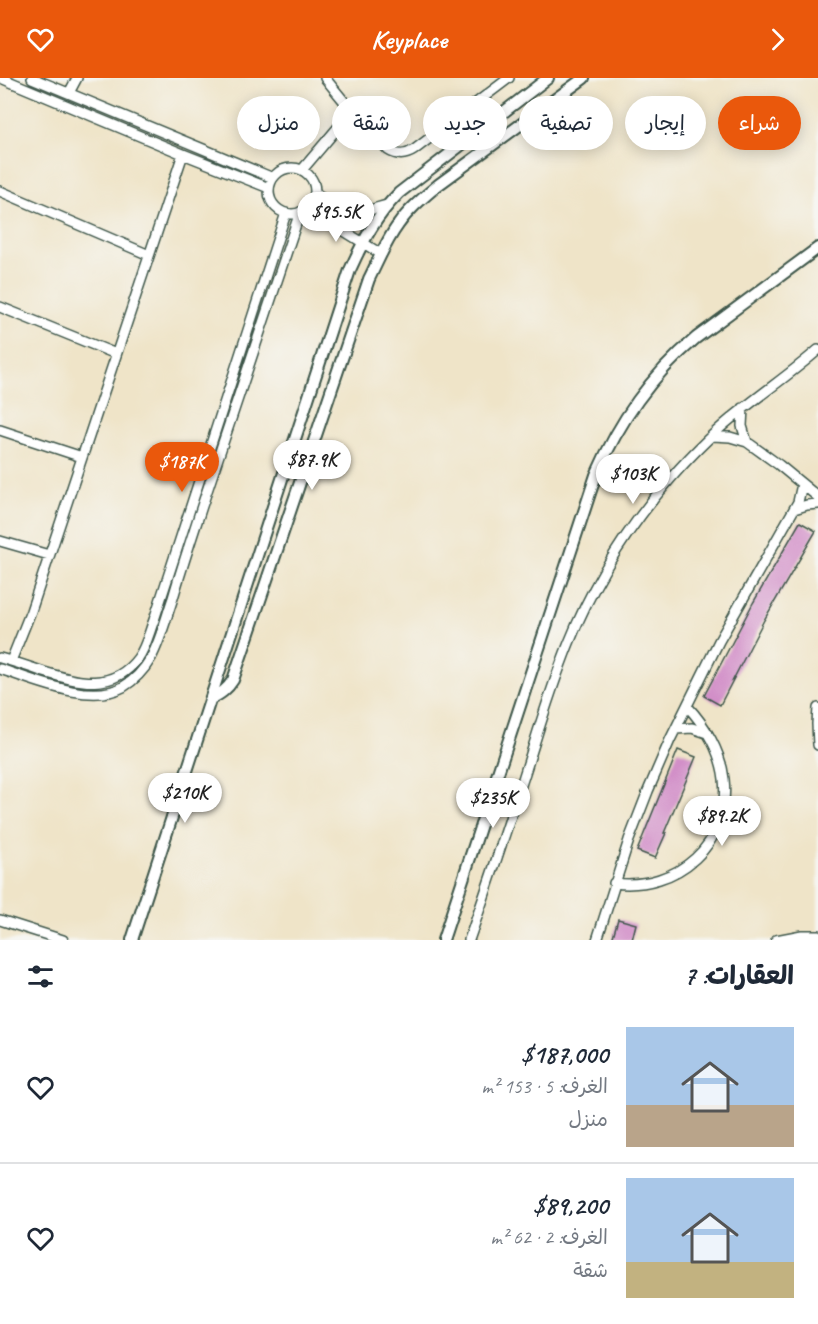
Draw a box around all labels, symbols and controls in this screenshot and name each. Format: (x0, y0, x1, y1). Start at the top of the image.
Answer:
text: Keyplace (371, 22, 447, 56)
icon: heart (24, 23, 57, 56)
icon: forward (761, 23, 794, 56)
chip: منزل (237, 96, 320, 150)
chip: شقة (332, 96, 411, 150)
chip: جديد (423, 96, 507, 150)
chip: تصفية (519, 96, 613, 150)
chip: إيجار (625, 96, 706, 150)
chip: شراء (718, 96, 801, 150)
pin: $95.5K (287, 192, 385, 243)
text: $95.5K (311, 199, 361, 224)
pin: $87.9K (263, 440, 361, 491)
pin: $187K (140, 442, 224, 493)
text: $87.9K (287, 447, 337, 472)
text: $187K (159, 449, 205, 474)
pin: $103K (591, 454, 675, 505)
text: $103K (610, 461, 656, 486)
pin: $210K (143, 773, 227, 824)
pin: $235K (451, 778, 535, 829)
text: $210K (162, 780, 208, 805)
text: $235K (470, 785, 516, 810)
pin: $89.2K (673, 796, 771, 847)
text: $89.2K (697, 803, 747, 828)
text: العقارات: 7 (684, 959, 794, 992)
icon: filters (24, 960, 57, 993)
text: $187,000 (521, 1038, 608, 1071)
icon: home (674, 1051, 746, 1123)
icon: heart (24, 1071, 57, 1104)
text: الغرف: 5 · 153 m² (481, 1074, 608, 1099)
text: منزل (569, 1107, 608, 1132)
text: $89,200 (533, 1189, 608, 1222)
icon: home (674, 1202, 746, 1274)
icon: heart (24, 1222, 57, 1255)
text: الغرف: 2 · 62 m² (490, 1225, 608, 1250)
text: شقة (573, 1258, 608, 1283)

